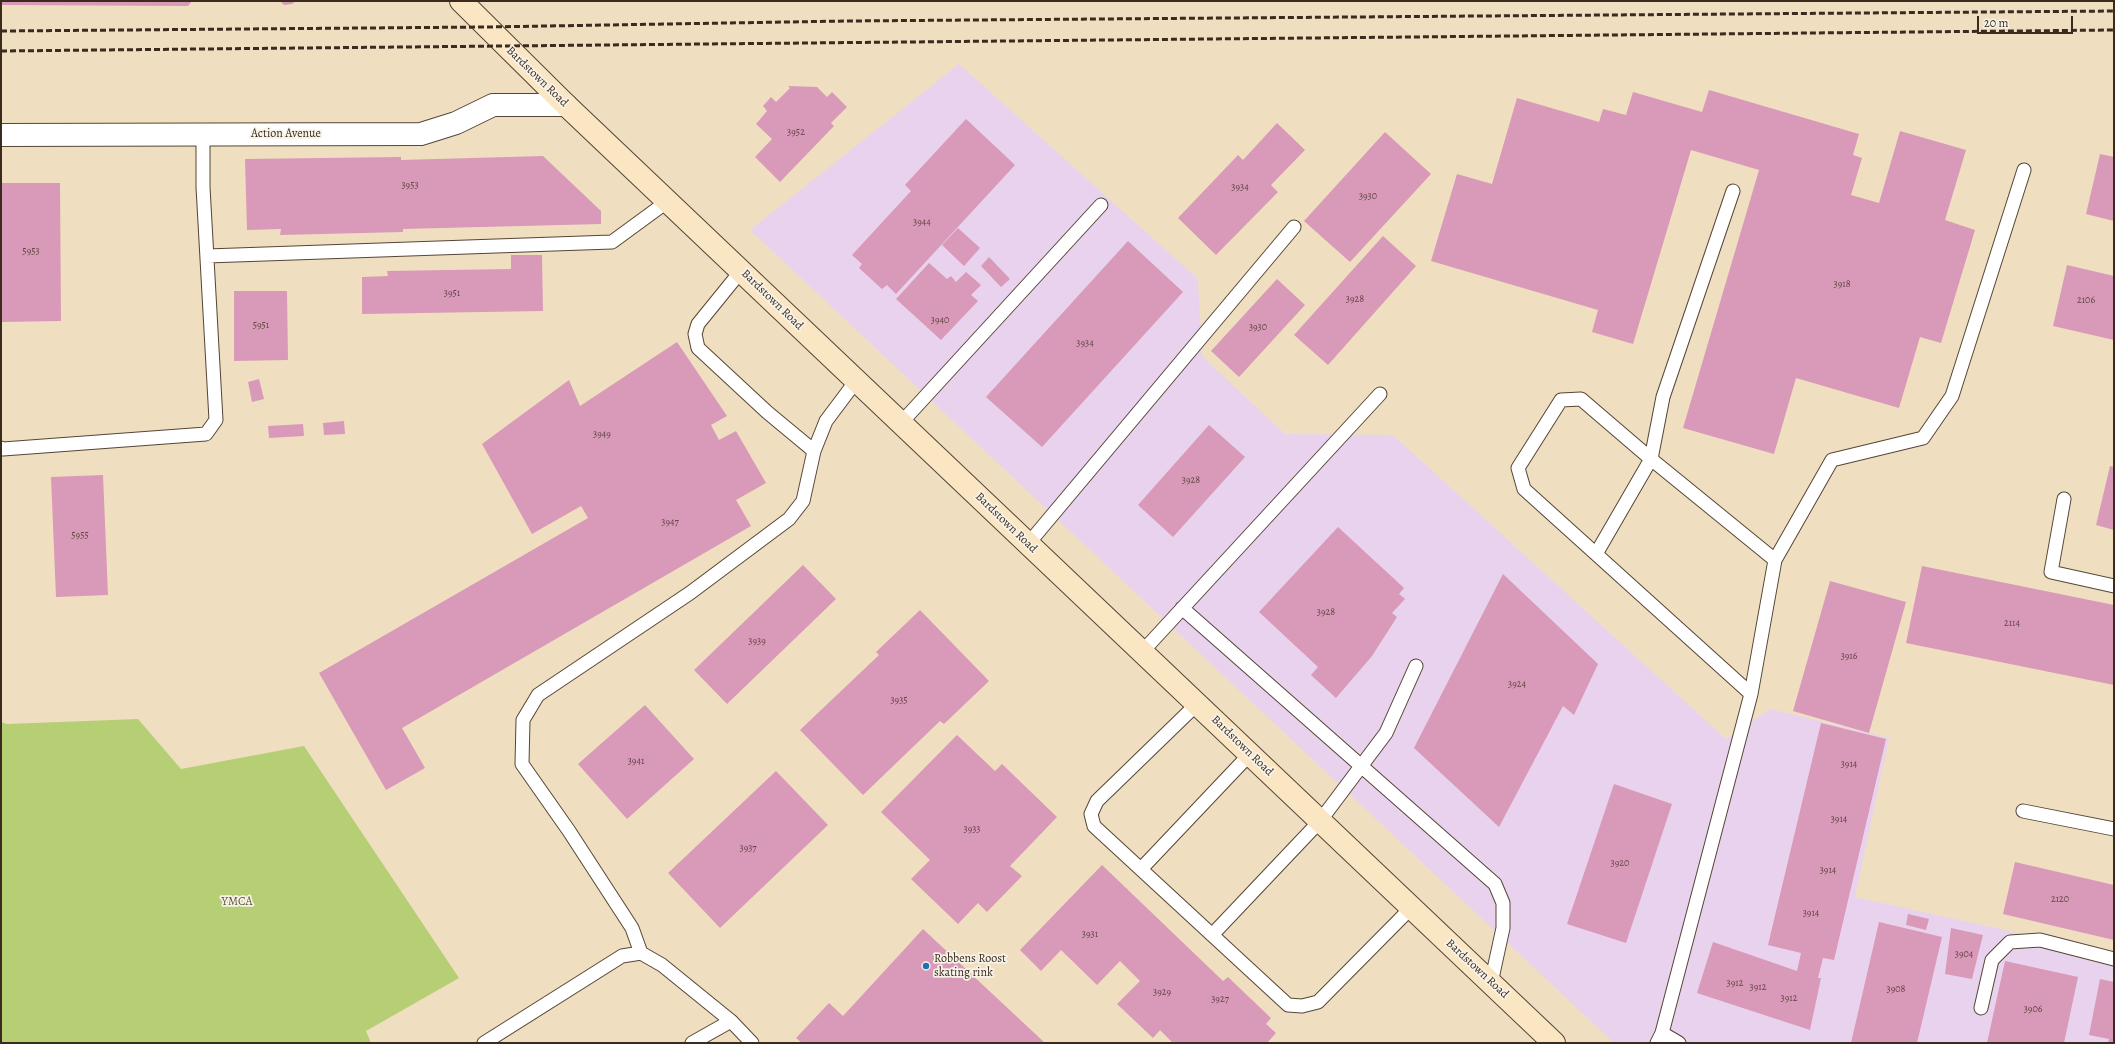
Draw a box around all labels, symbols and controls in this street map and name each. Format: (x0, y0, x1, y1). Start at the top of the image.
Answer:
scale bar (1979, 8, 2075, 34)
text: 20 m (1984, 15, 2008, 31)
street label: Bardstown Road (503, 44, 571, 110)
street label: Action Avenue (251, 127, 321, 141)
house number: 3952 (787, 127, 805, 139)
house number: 3953 (401, 180, 419, 192)
house number: 3934 (1231, 182, 1249, 194)
house number: 3930 (1359, 191, 1377, 203)
house number: 3944 (913, 217, 931, 229)
house number: 5953 (22, 246, 40, 258)
street label: Bardstown Road (738, 267, 806, 333)
house number: 3918 (1834, 279, 1850, 291)
house number: 3951 (444, 288, 460, 300)
house number: 3928 (1346, 294, 1364, 306)
house number: 2106 (2077, 295, 2095, 307)
house number: 3940 (931, 315, 949, 327)
house number: 5951 (253, 320, 269, 332)
house number: 3930 (1249, 322, 1267, 334)
house number: 3934 (1076, 338, 1094, 350)
house number: 3949 (593, 429, 611, 441)
house number: 3928 (1182, 475, 1200, 487)
street label: Bardstown Road (972, 490, 1040, 556)
house number: 3947 (661, 517, 679, 529)
house number: 5955 (71, 530, 89, 542)
house number: 3928 (1317, 607, 1335, 619)
house number: 2114 (2004, 618, 2020, 630)
house number: 3939 (748, 636, 766, 648)
house number: 3916 (1841, 651, 1857, 663)
house number: 3924 (1508, 679, 1526, 691)
house number: 3935 (890, 695, 908, 707)
street label: Bardstown Road (1208, 713, 1276, 779)
house number: 3941 (628, 756, 644, 768)
house number: 3914 (1841, 759, 1857, 771)
house number: 3914 (1831, 814, 1847, 826)
house number: 3933 (963, 824, 981, 836)
house number: 3937 (739, 843, 757, 855)
house number: 3920 (1611, 858, 1629, 870)
house number: 3914 (1820, 865, 1836, 877)
house number: 2120 (2051, 894, 2069, 906)
park label: YMCA (222, 895, 252, 909)
house number: 3914 (1803, 908, 1819, 920)
house number: 3931 (1082, 929, 1098, 941)
street label: Bardstown Road (1443, 936, 1511, 1002)
house number: 3904 (1955, 949, 1973, 961)
place label: Robbens Roost skating rink (934, 952, 1006, 980)
marker: Robbens Roost skating rink (921, 961, 931, 971)
house number: 3912 (1727, 978, 1743, 990)
house number: 3912 (1750, 982, 1766, 994)
house number: 3908 (1887, 984, 1905, 996)
house number: 3929 (1153, 987, 1171, 999)
house number: 3912 (1781, 993, 1797, 1005)
house number: 3927 (1211, 994, 1229, 1006)
house number: 3906 (2024, 1004, 2042, 1016)

